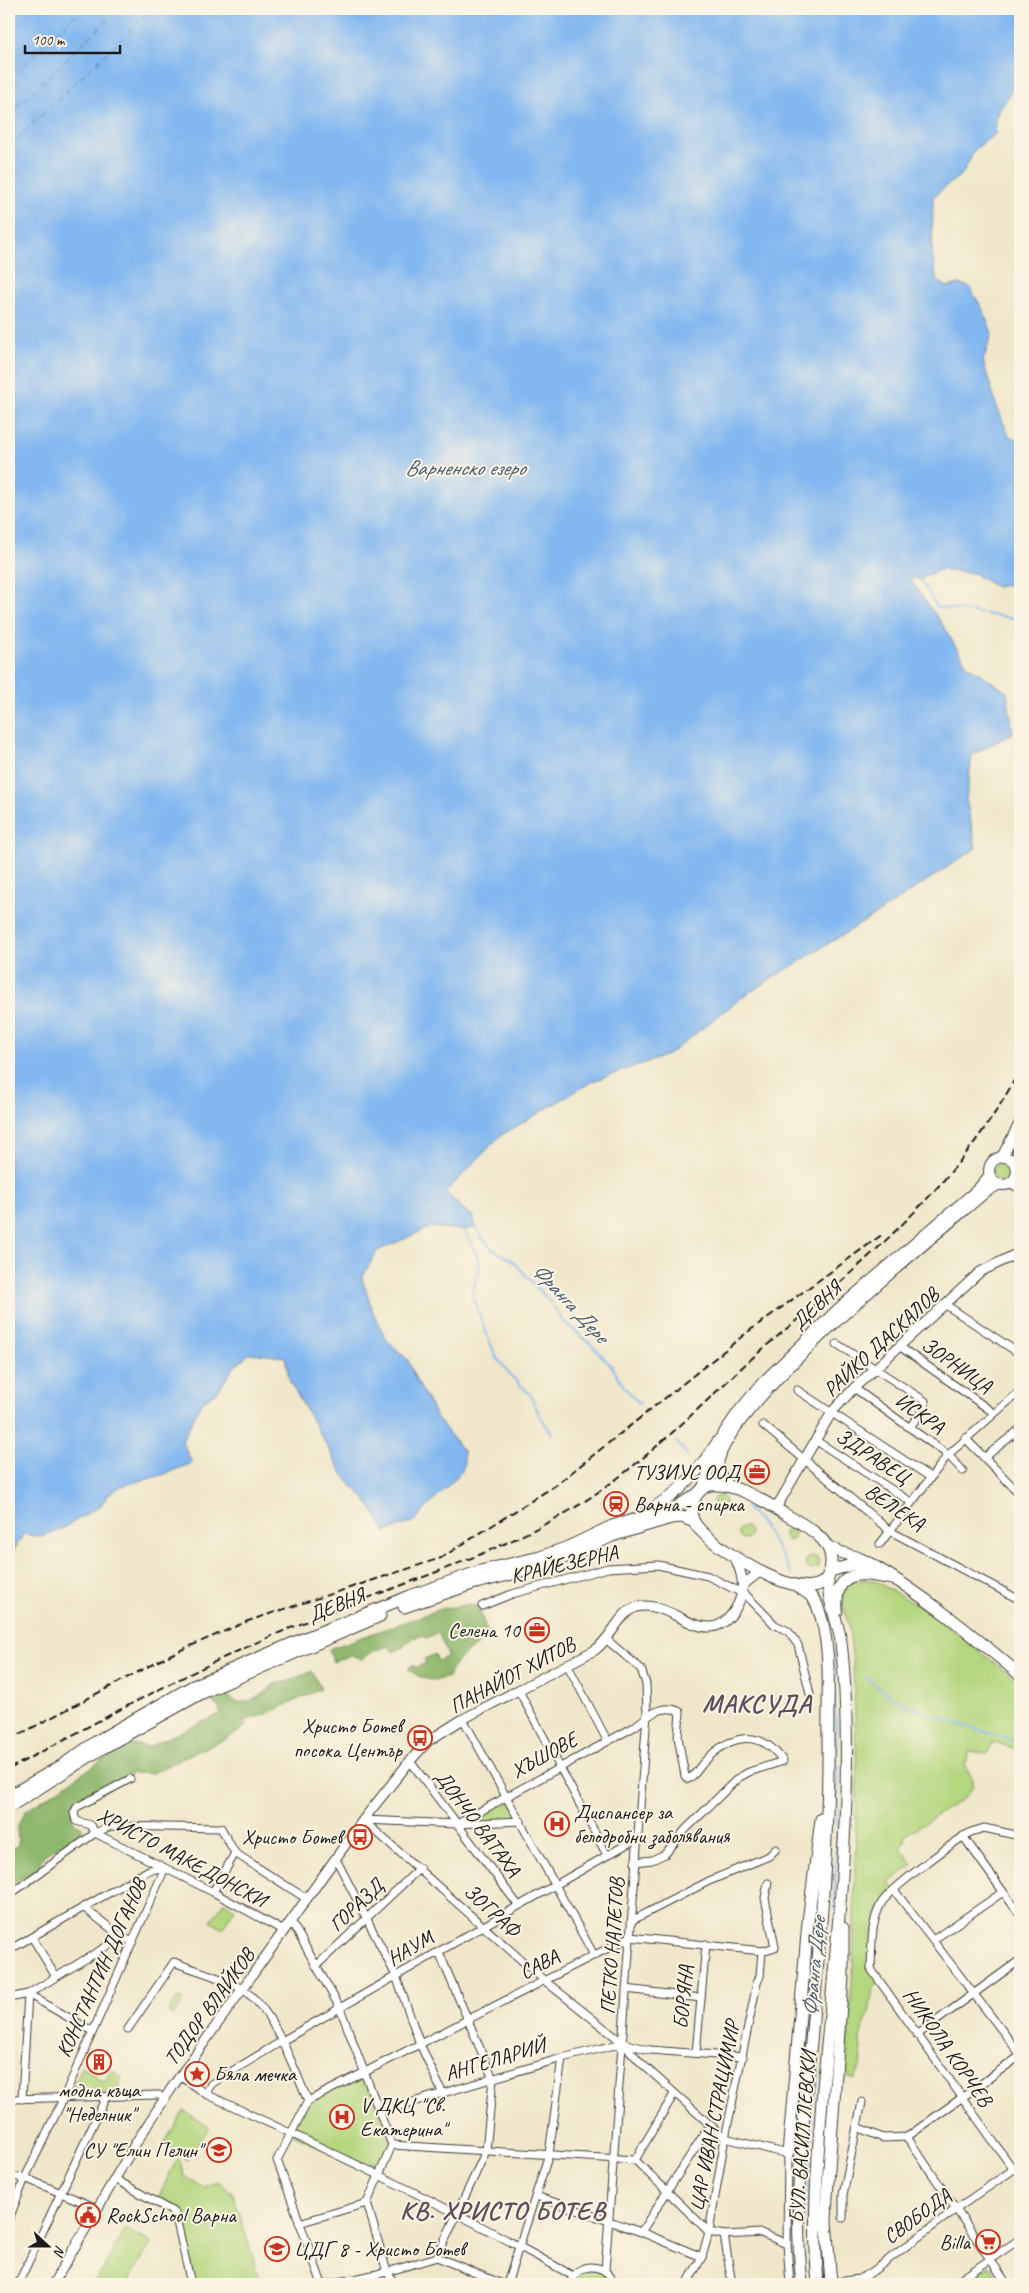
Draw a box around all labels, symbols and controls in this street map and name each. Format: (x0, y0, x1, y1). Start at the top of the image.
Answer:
scale bar (25, 22, 120, 54)
text: 100 m (32, 31, 66, 50)
water label: Варненско езеро (405, 454, 528, 482)
water label: Франга Дере (526, 1257, 617, 1351)
street label: ДЕВНЯ (786, 1273, 849, 1335)
street label: РАЙКО ДАСКАЛОВ (818, 1280, 946, 1402)
street label: ЗОРНИЦА (917, 1331, 998, 1399)
street label: ИСКРА (890, 1387, 950, 1439)
street label: ЗДРАВЕЦ (831, 1422, 917, 1491)
place label: ТУЗИУС ООД (634, 1459, 742, 1485)
office icon: ТУЗИУС ООД (744, 1459, 770, 1485)
street label: ВЕЛЕКА (860, 1478, 930, 1537)
station icon: Варна - спирка (603, 1491, 629, 1517)
place label: Варна - спирка (634, 1491, 745, 1517)
street label: КPAЙEЗEPНA (508, 1539, 621, 1589)
street label: ДЕВНЯ (304, 1581, 371, 1628)
place label: Селена 10 (448, 1617, 522, 1643)
office icon: Селена 10 (524, 1617, 550, 1643)
street label: ПАНАЙОТ ХИТОВ (445, 1630, 581, 1719)
district label: МАКСУДА (702, 1687, 813, 1720)
place label: Христо Ботев посока Център (294, 1713, 406, 1763)
bus stop icon: Христо Ботев посока Център (407, 1725, 433, 1751)
street label: ХЪШОВЕ (506, 1725, 584, 1784)
street label: ДОНЧО ВАТАХА (429, 1764, 527, 1882)
place label: Диспансер за белодробни заболявания (574, 1799, 731, 1850)
street label: ХРИСТО МАКЕДОНСКИ (93, 1802, 274, 1914)
hospital icon: Диспансер за белодробни заболявания (544, 1811, 570, 1837)
place label: Христо Ботев (242, 1824, 346, 1850)
bus stop icon: Христо Ботев (347, 1824, 373, 1850)
street label: КОНСТАНТИН ДОГАНОВ (50, 1872, 153, 2061)
street label: ГОРАЗД (323, 1872, 390, 1937)
street label: ПЕТКО НАПЕТОВ (594, 1875, 630, 2015)
street label: ЗОГРАФ (458, 1878, 527, 1944)
water label: Франга Дере (796, 1912, 833, 2018)
street label: НАУМ (382, 1924, 439, 1972)
street label: ТОДОР ВЛАЙКОВ (158, 1941, 262, 2070)
street label: САВА (515, 1943, 563, 1985)
street label: БОРЯНА (667, 1963, 699, 2030)
street label: НИКОЛА КОРЧЕВ (898, 1983, 1000, 2113)
street label: ЦАР ИВАН СТРАЦИМИР (683, 2015, 746, 2213)
street label: АНГЕЛАРИЙ (442, 2030, 552, 2087)
street label: БУЛ. ВАСИЛ ЛЕВСКИ (783, 2046, 821, 2224)
building icon: модна къща "Неделник" (86, 2049, 112, 2075)
place icon: Бяла мечка (184, 2061, 210, 2087)
place label: Бяла мечка (214, 2061, 298, 2087)
place label: модна къща "Неделник" (58, 2077, 142, 2127)
place label: V ДКЦ "Св. Екатерина" (360, 2092, 450, 2142)
hospital icon: V ДКЦ "Св. Екатерина" (329, 2104, 355, 2130)
place label: СУ "Елин Пелин" (83, 2137, 206, 2163)
school or university icon: СУ "Елин Пелин" (206, 2137, 232, 2163)
street label: СВОБОДА (878, 2182, 956, 2249)
district label: КВ. ХРИСТО БОТЕВ (400, 2194, 608, 2227)
public building icon: RockSchool Варна (75, 2202, 101, 2228)
place label: RockSchool Варна (106, 2202, 237, 2228)
north arrow (22, 2220, 72, 2270)
place label: Billa (939, 2229, 972, 2255)
supermarket icon: Billa (975, 2229, 1001, 2255)
school or university icon: ЦДГ 8 - Христо Ботев (264, 2236, 290, 2262)
place label: ЦДГ 8 - Христо Ботев (294, 2236, 469, 2262)
text: N (49, 2243, 69, 2260)

